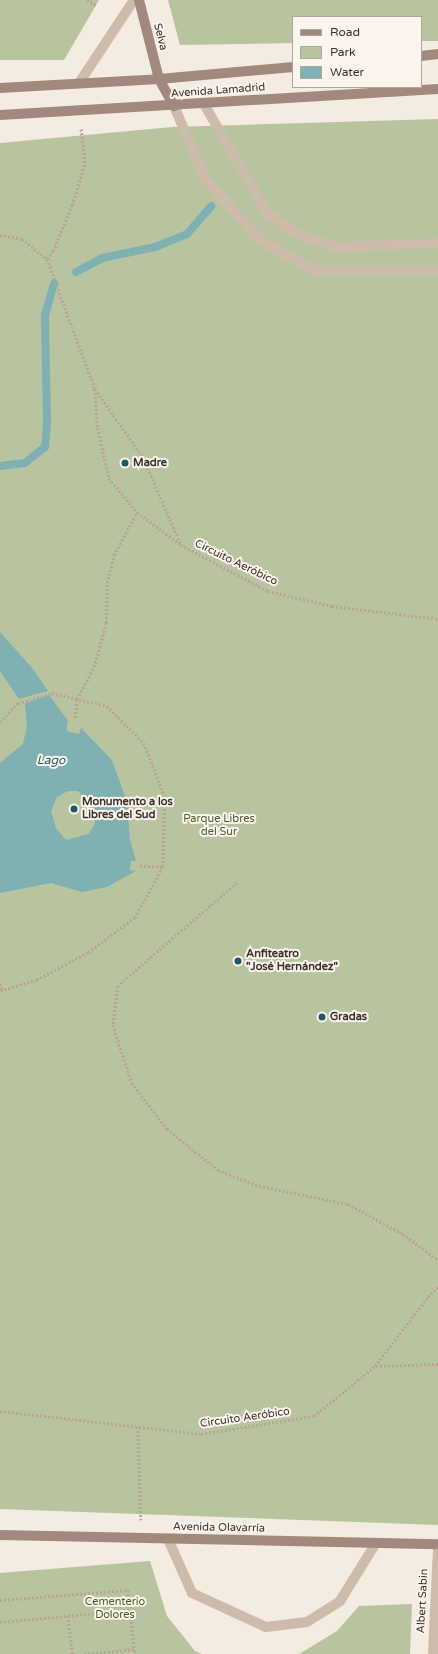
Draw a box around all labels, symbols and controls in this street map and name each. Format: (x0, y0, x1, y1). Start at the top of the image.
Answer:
legend (292, 16, 422, 88)
street label: Selva (150, 22, 170, 52)
text: Road (330, 25, 360, 39)
text: Park (330, 45, 356, 59)
text: Water (330, 65, 364, 79)
street label: Avenida Lamadrid (170, 81, 266, 101)
place label: Madre (133, 456, 167, 470)
marker: Madre (120, 458, 130, 468)
street label: Circuito Aeróbico (192, 537, 280, 589)
water label: Lago (37, 754, 65, 768)
place label: Monumento a los Libres del Sud (82, 796, 173, 822)
marker: Monumento a los Libres del Sud (69, 804, 79, 814)
park label: Parque Libres del Sur (183, 813, 255, 839)
place label: Anfiteatro "José Hernández" (246, 948, 338, 974)
marker: Anfiteatro "José Hernández" (233, 956, 243, 966)
place label: Gradas (330, 1010, 367, 1024)
marker: Gradas (317, 1012, 327, 1022)
street label: Circuito Aeróbico (199, 1405, 291, 1431)
street label: Avenida Olavarría (173, 1521, 265, 1535)
street label: Albert Sabin (415, 1568, 431, 1634)
park label: Cementerio Dolores (85, 1596, 145, 1622)

